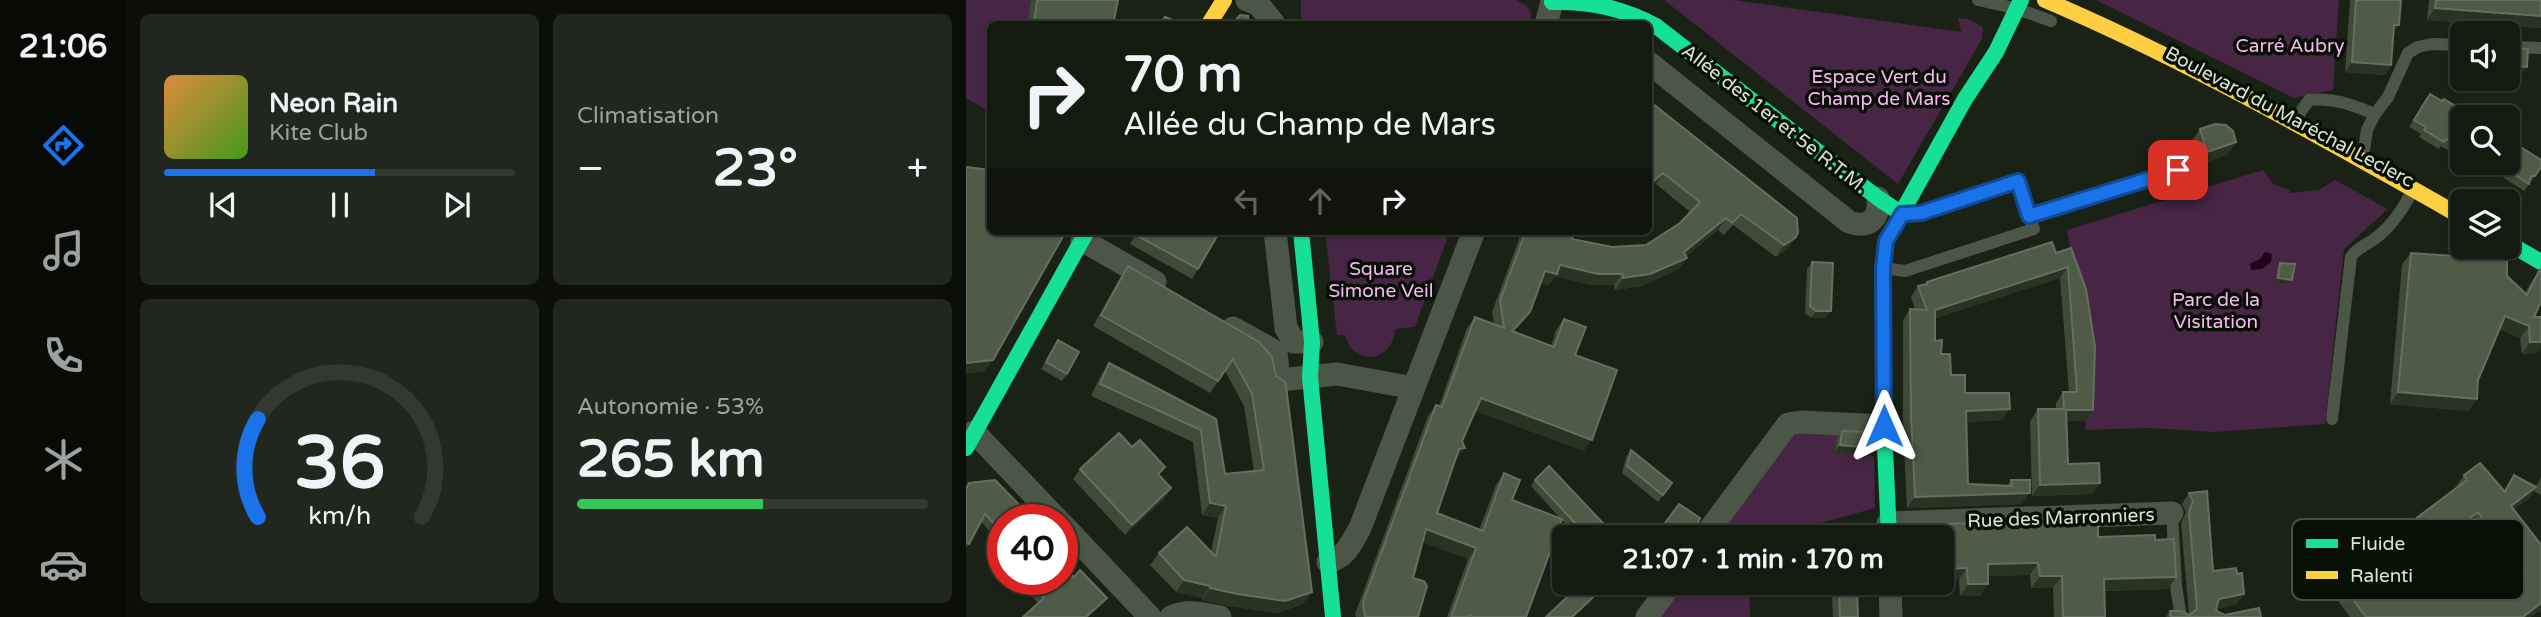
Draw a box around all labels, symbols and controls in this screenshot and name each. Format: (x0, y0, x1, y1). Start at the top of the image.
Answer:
map controls (2450, 21, 2520, 259)
button: sound (2450, 21, 2520, 91)
text: 21:06 (19, 28, 107, 66)
park label: Carré Aubry (2236, 35, 2344, 57)
street label: Allée des 1er et 5e R.T.M. (1678, 40, 1871, 198)
street label: Boulevard du Maréchal Leclerc (2162, 42, 2417, 192)
text: 70 m (1123, 46, 1242, 105)
icon: right (1008, 49, 1099, 140)
park label: Espace Vert du Champ de Mars (1808, 66, 1950, 110)
text: Neon Rain (269, 88, 398, 119)
text: Climatisation (577, 102, 719, 130)
button: search (2450, 105, 2520, 175)
text: Allée du Champ de Mars (1123, 106, 1496, 144)
text: Kite Club (269, 119, 368, 147)
icon: directions (39, 121, 88, 170)
text: 23° (713, 137, 798, 200)
pin (2148, 140, 2208, 200)
text: − (577, 146, 604, 192)
text: + (907, 146, 928, 192)
icon: arrive (2159, 151, 2197, 189)
icon: left (1228, 182, 1266, 220)
icon: ahead (1301, 182, 1339, 220)
icon: right (1374, 182, 1412, 220)
icon: previous (204, 186, 242, 224)
icon: pause (321, 186, 359, 224)
icon: next (438, 186, 476, 224)
button: layers (2450, 189, 2520, 259)
icon: music (39, 226, 88, 275)
park label: Square Simone Veil (1329, 258, 1433, 302)
park label: Parc de la Visitation (2172, 289, 2260, 333)
icon: phone (39, 331, 88, 380)
position arrow (1847, 389, 1921, 463)
text: Autonomie · 53% (577, 393, 764, 421)
text: 36 (294, 420, 385, 508)
text: 265 km (577, 428, 765, 491)
icon: climate (39, 435, 88, 484)
text: km/h (308, 501, 371, 531)
speed limit sign: 40 (987, 504, 1078, 595)
street label: Rue des Marronniers (1967, 504, 2155, 532)
legend (2292, 519, 2524, 600)
text: Fluide (2350, 533, 2405, 555)
icon: car (39, 540, 88, 589)
text: 21:07 · 1 min · 170 m (1622, 544, 1884, 575)
text: Ralenti (2350, 565, 2413, 587)

